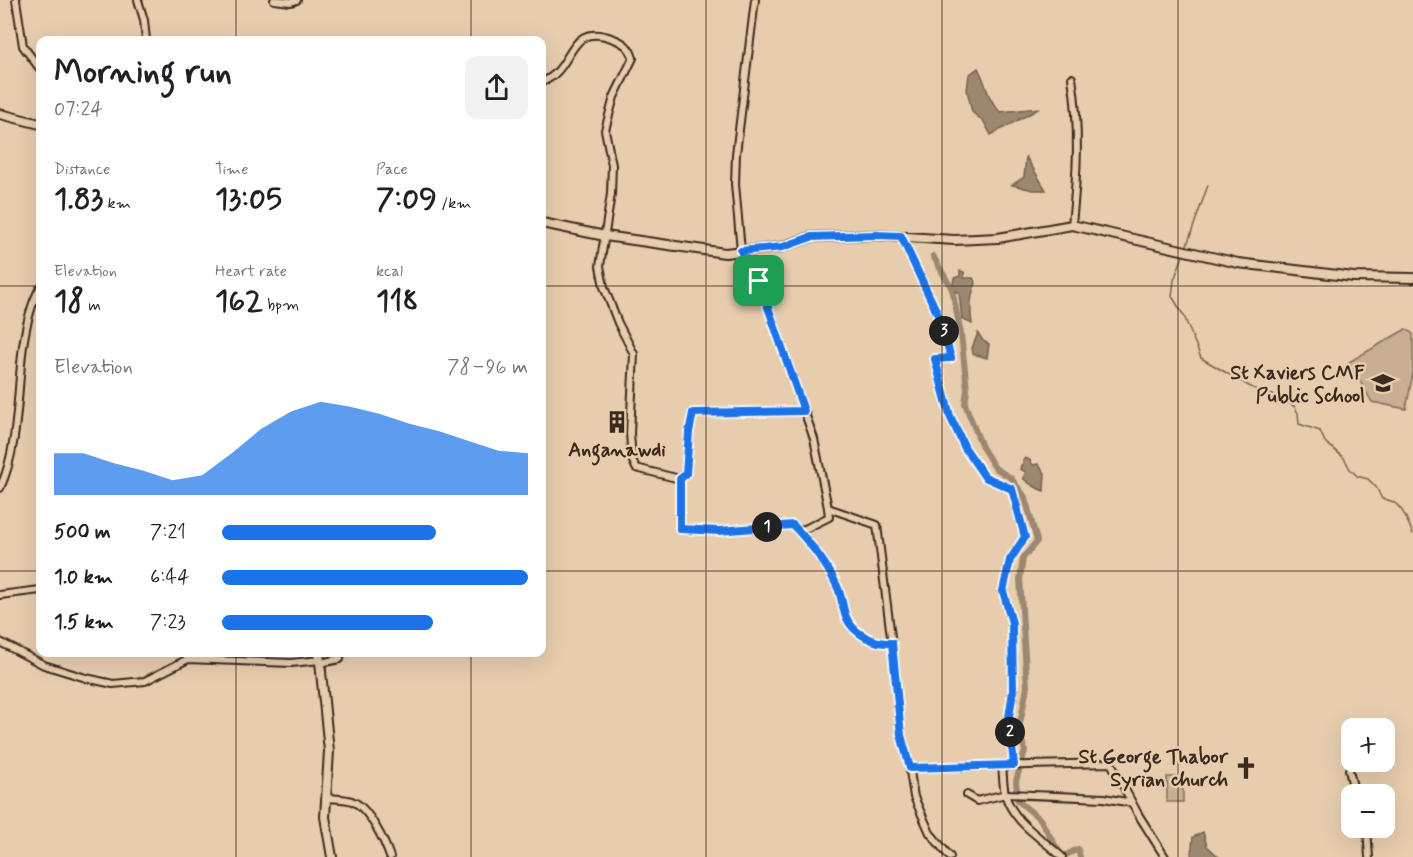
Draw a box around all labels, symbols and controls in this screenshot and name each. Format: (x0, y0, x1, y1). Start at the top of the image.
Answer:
text: Morning run (54, 51, 232, 95)
button: share (465, 56, 528, 119)
text: 07:24 (54, 96, 103, 123)
text: Distance (54, 159, 110, 180)
text: Time (215, 159, 249, 180)
text: Pace (376, 159, 408, 180)
text: 1.83 (54, 180, 103, 219)
text: 13:05 (215, 180, 282, 219)
text: 7:09 (376, 180, 437, 219)
text: km (103, 193, 131, 214)
text: /km (437, 193, 472, 214)
pin (733, 255, 784, 306)
text: Elevation (54, 261, 117, 282)
text: Heart rate (215, 261, 287, 282)
text: kcal (376, 261, 403, 282)
icon: arrive (742, 264, 775, 297)
text: 18 (54, 282, 84, 321)
text: 162 (215, 282, 263, 321)
text: 118 (376, 282, 419, 321)
text: m (84, 295, 101, 316)
text: bpm (263, 295, 299, 316)
pin: 3 (929, 316, 959, 346)
text: 3 (940, 320, 948, 341)
text: Elevation (54, 354, 133, 381)
text: 78–96 m (447, 354, 528, 381)
place label: St Xaviers CMF Public School (1230, 360, 1365, 410)
school or university icon: St Xaviers CMF Public School (1370, 370, 1396, 396)
building icon: Anganawdi (604, 409, 630, 435)
place label: Anganawdi (568, 437, 666, 466)
pin: 1 (752, 512, 782, 542)
text: 1 (763, 516, 771, 537)
text: 500 m (54, 519, 111, 546)
text: 7:21 (150, 519, 186, 546)
text: 1.0 km (54, 564, 113, 591)
text: 6:44 (150, 564, 189, 591)
text: 1.5 km (54, 609, 114, 636)
text: 7:23 (150, 609, 186, 636)
pin: 2 (995, 717, 1025, 747)
map controls (1341, 718, 1395, 838)
button: + (1341, 718, 1395, 772)
text: 2 (1006, 721, 1014, 742)
place label: St George Thabor Syrian church (1079, 744, 1229, 794)
church icon: St George Thabor Syrian church (1233, 755, 1259, 781)
button: − (1341, 784, 1395, 838)

